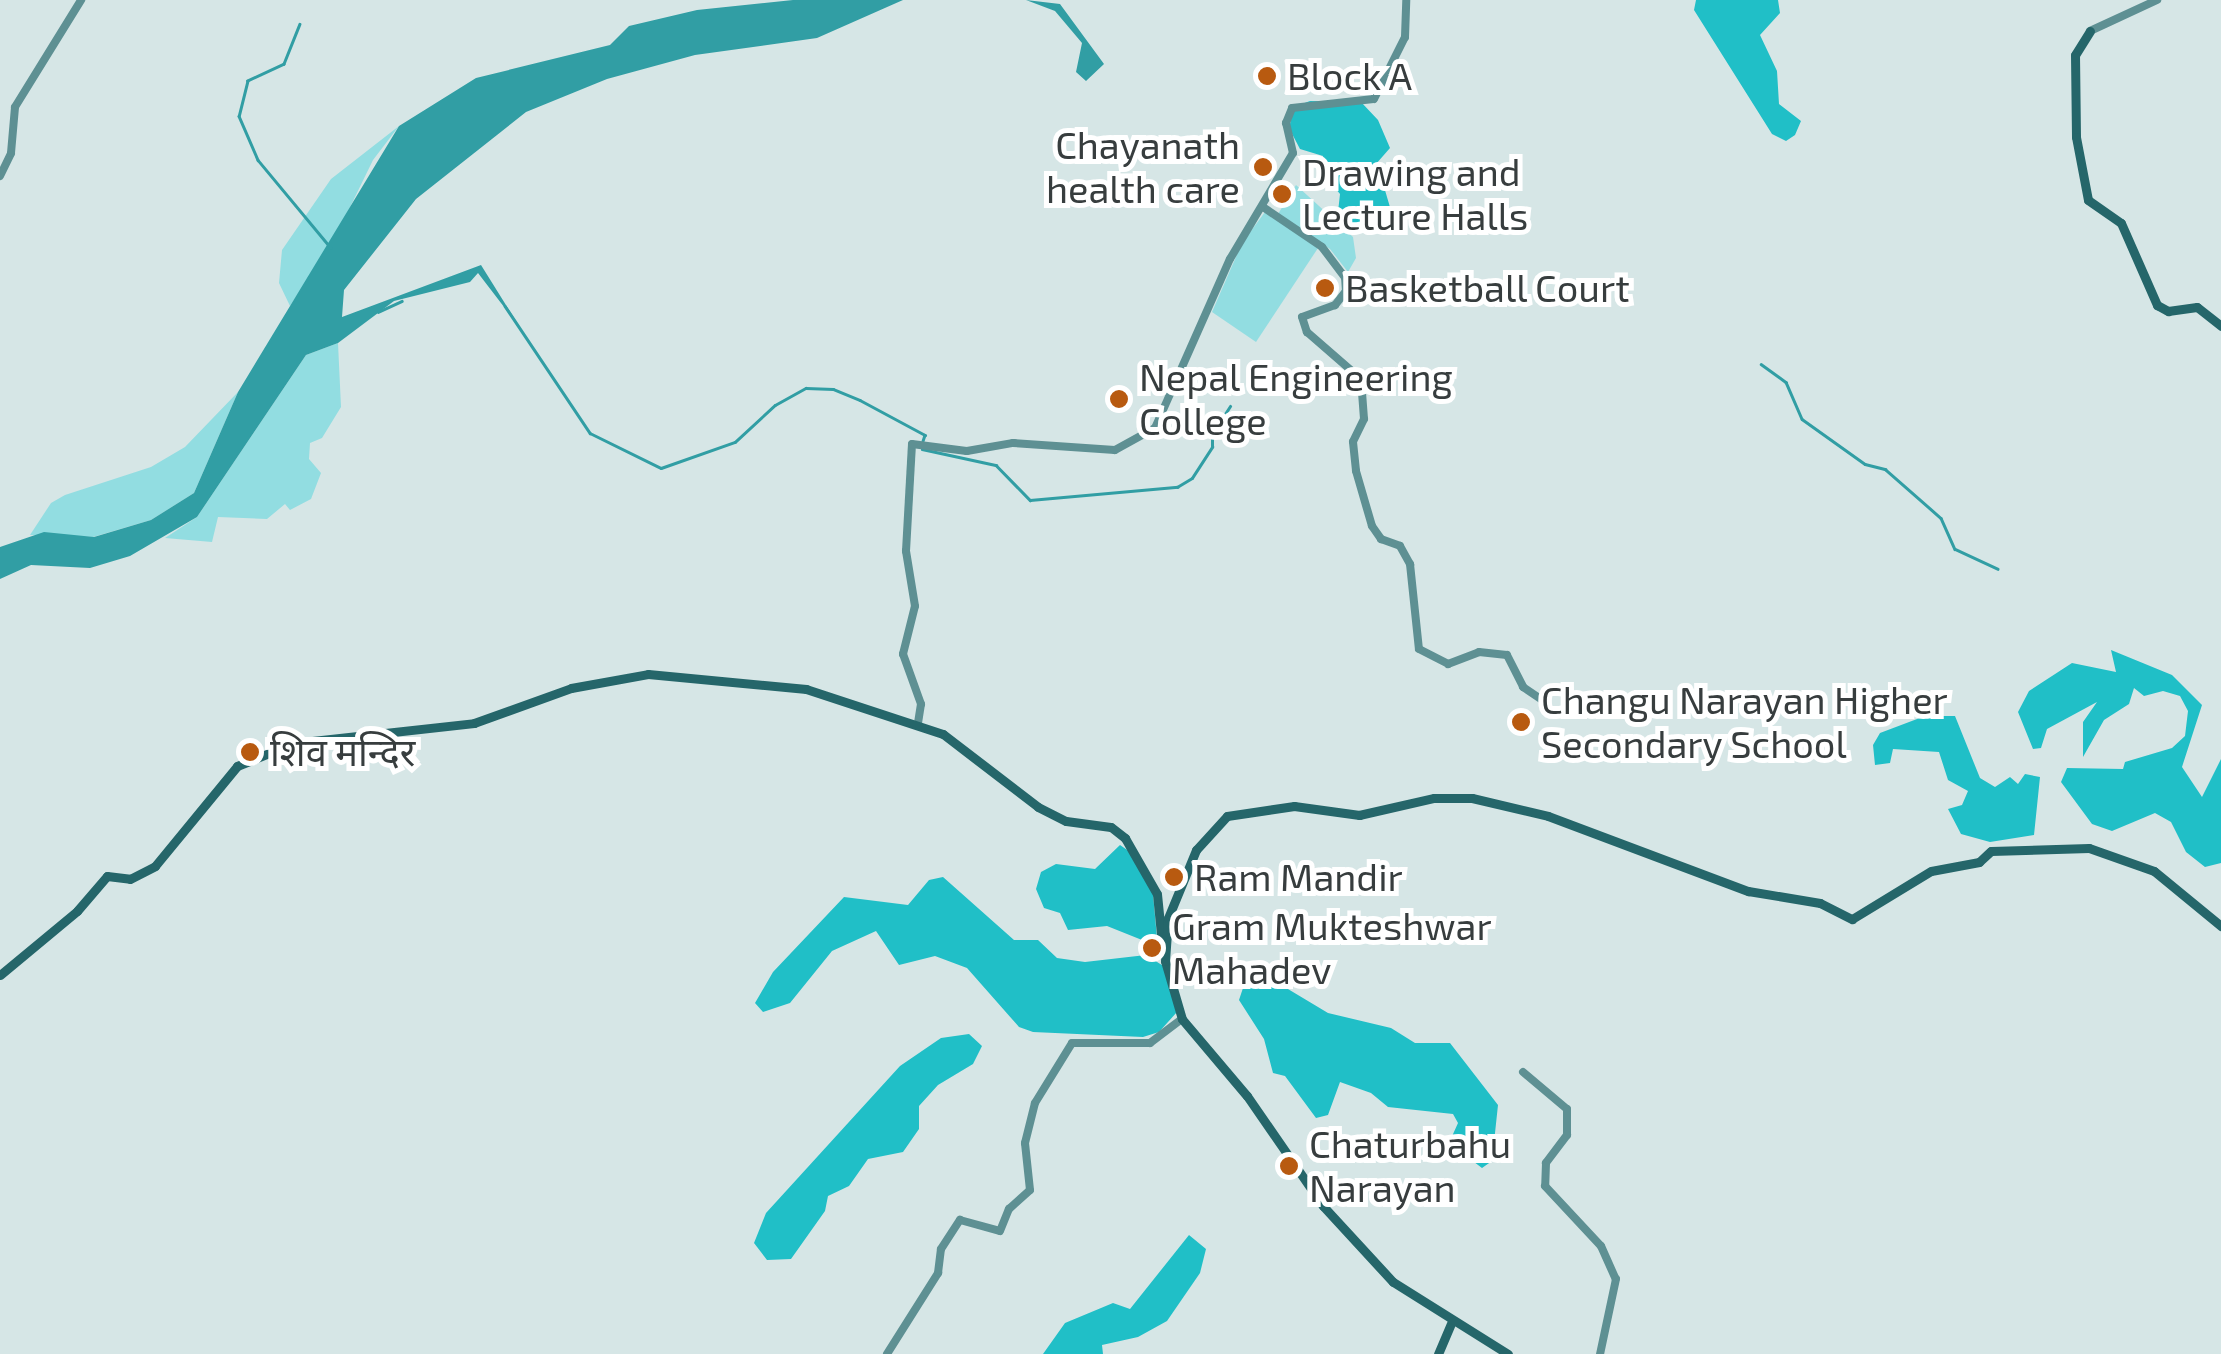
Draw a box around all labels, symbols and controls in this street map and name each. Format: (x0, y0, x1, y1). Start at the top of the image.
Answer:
place label: Block A (1287, 53, 1413, 99)
marker: Block A (1256, 65, 1278, 87)
place label: Chayanath health care (1046, 122, 1240, 212)
place label: Drawing and Lecture Halls (1302, 149, 1528, 238)
marker: Chayanath health care (1250, 154, 1276, 180)
marker: Drawing and Lecture Halls (1271, 183, 1293, 205)
place label: Basketball Court (1345, 265, 1631, 311)
marker: Basketball Court (1314, 277, 1336, 299)
place label: Nepal Engineering College (1139, 354, 1454, 444)
marker: Nepal Engineering College (1108, 388, 1130, 410)
place label: Changu Narayan Higher Secondary School (1541, 677, 1948, 766)
marker: Changu Narayan Higher Secondary School (1510, 711, 1532, 733)
place label: शिव मन्दिर (270, 729, 415, 775)
marker: शिव मन्दिर (239, 741, 261, 763)
place label: Ram Mandir (1194, 854, 1403, 900)
marker: Ram Mandir (1163, 866, 1185, 888)
place label: Gram Mukteshwar Mahadev (1172, 903, 1492, 992)
marker: Gram Mukteshwar Mahadev (1141, 937, 1163, 959)
place label: Chaturbahu Narayan (1309, 1121, 1511, 1210)
marker: Chaturbahu Narayan (1278, 1155, 1300, 1177)

